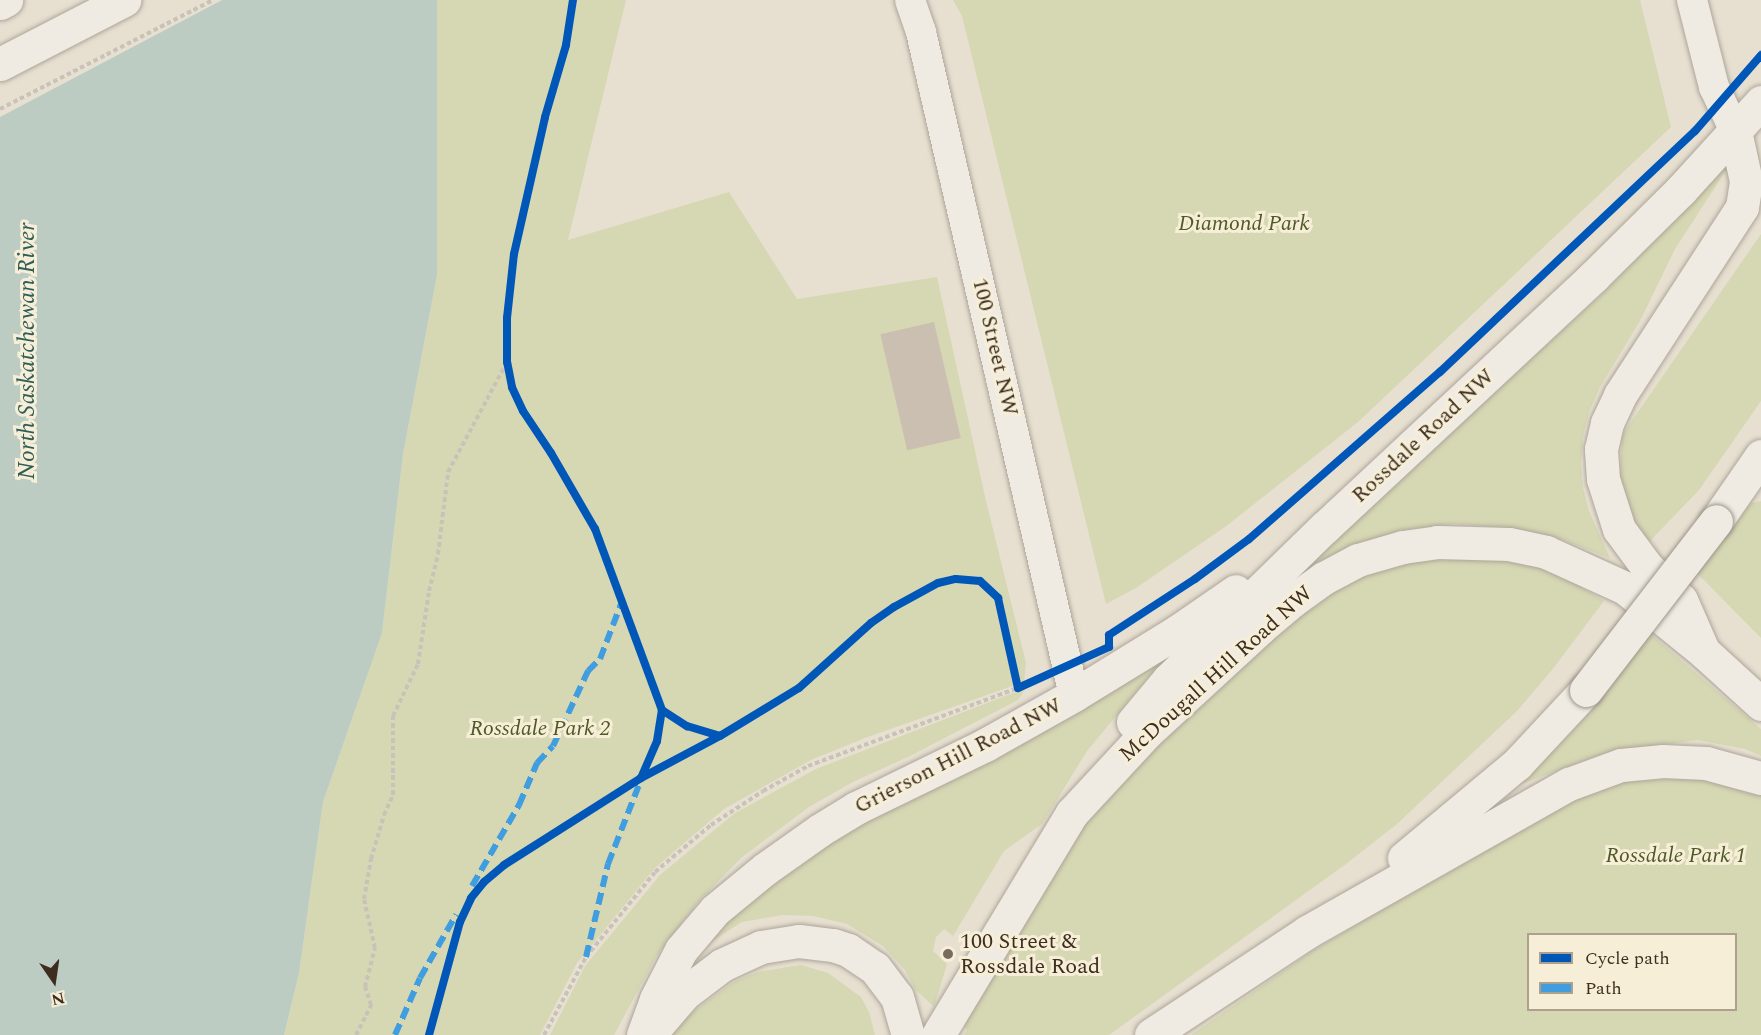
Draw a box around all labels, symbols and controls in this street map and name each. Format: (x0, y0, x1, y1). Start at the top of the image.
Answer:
park label: Diamond Park (1178, 211, 1310, 237)
water label: North Saskatchewan River (14, 222, 42, 480)
street label: 100 Street NW (966, 275, 1024, 419)
street label: Rossdale Road NW (1346, 363, 1500, 509)
street label: McDougall Hill Road NW (1114, 580, 1318, 768)
street label: Grierson Hill Road NW (850, 692, 1066, 820)
park label: Rossdale Park 2 (469, 716, 611, 742)
park label: Rossdale Park 1 (1605, 843, 1747, 869)
place label: 100 Street & Rossdale Road (960, 928, 1100, 980)
legend (1527, 933, 1737, 1011)
text: Cycle path (1585, 945, 1670, 972)
marker: 100 Street & Rossdale Road (941, 947, 955, 961)
north arrow (24, 951, 84, 1011)
text: Path (1585, 975, 1622, 1002)
text: N (49, 985, 67, 1012)

